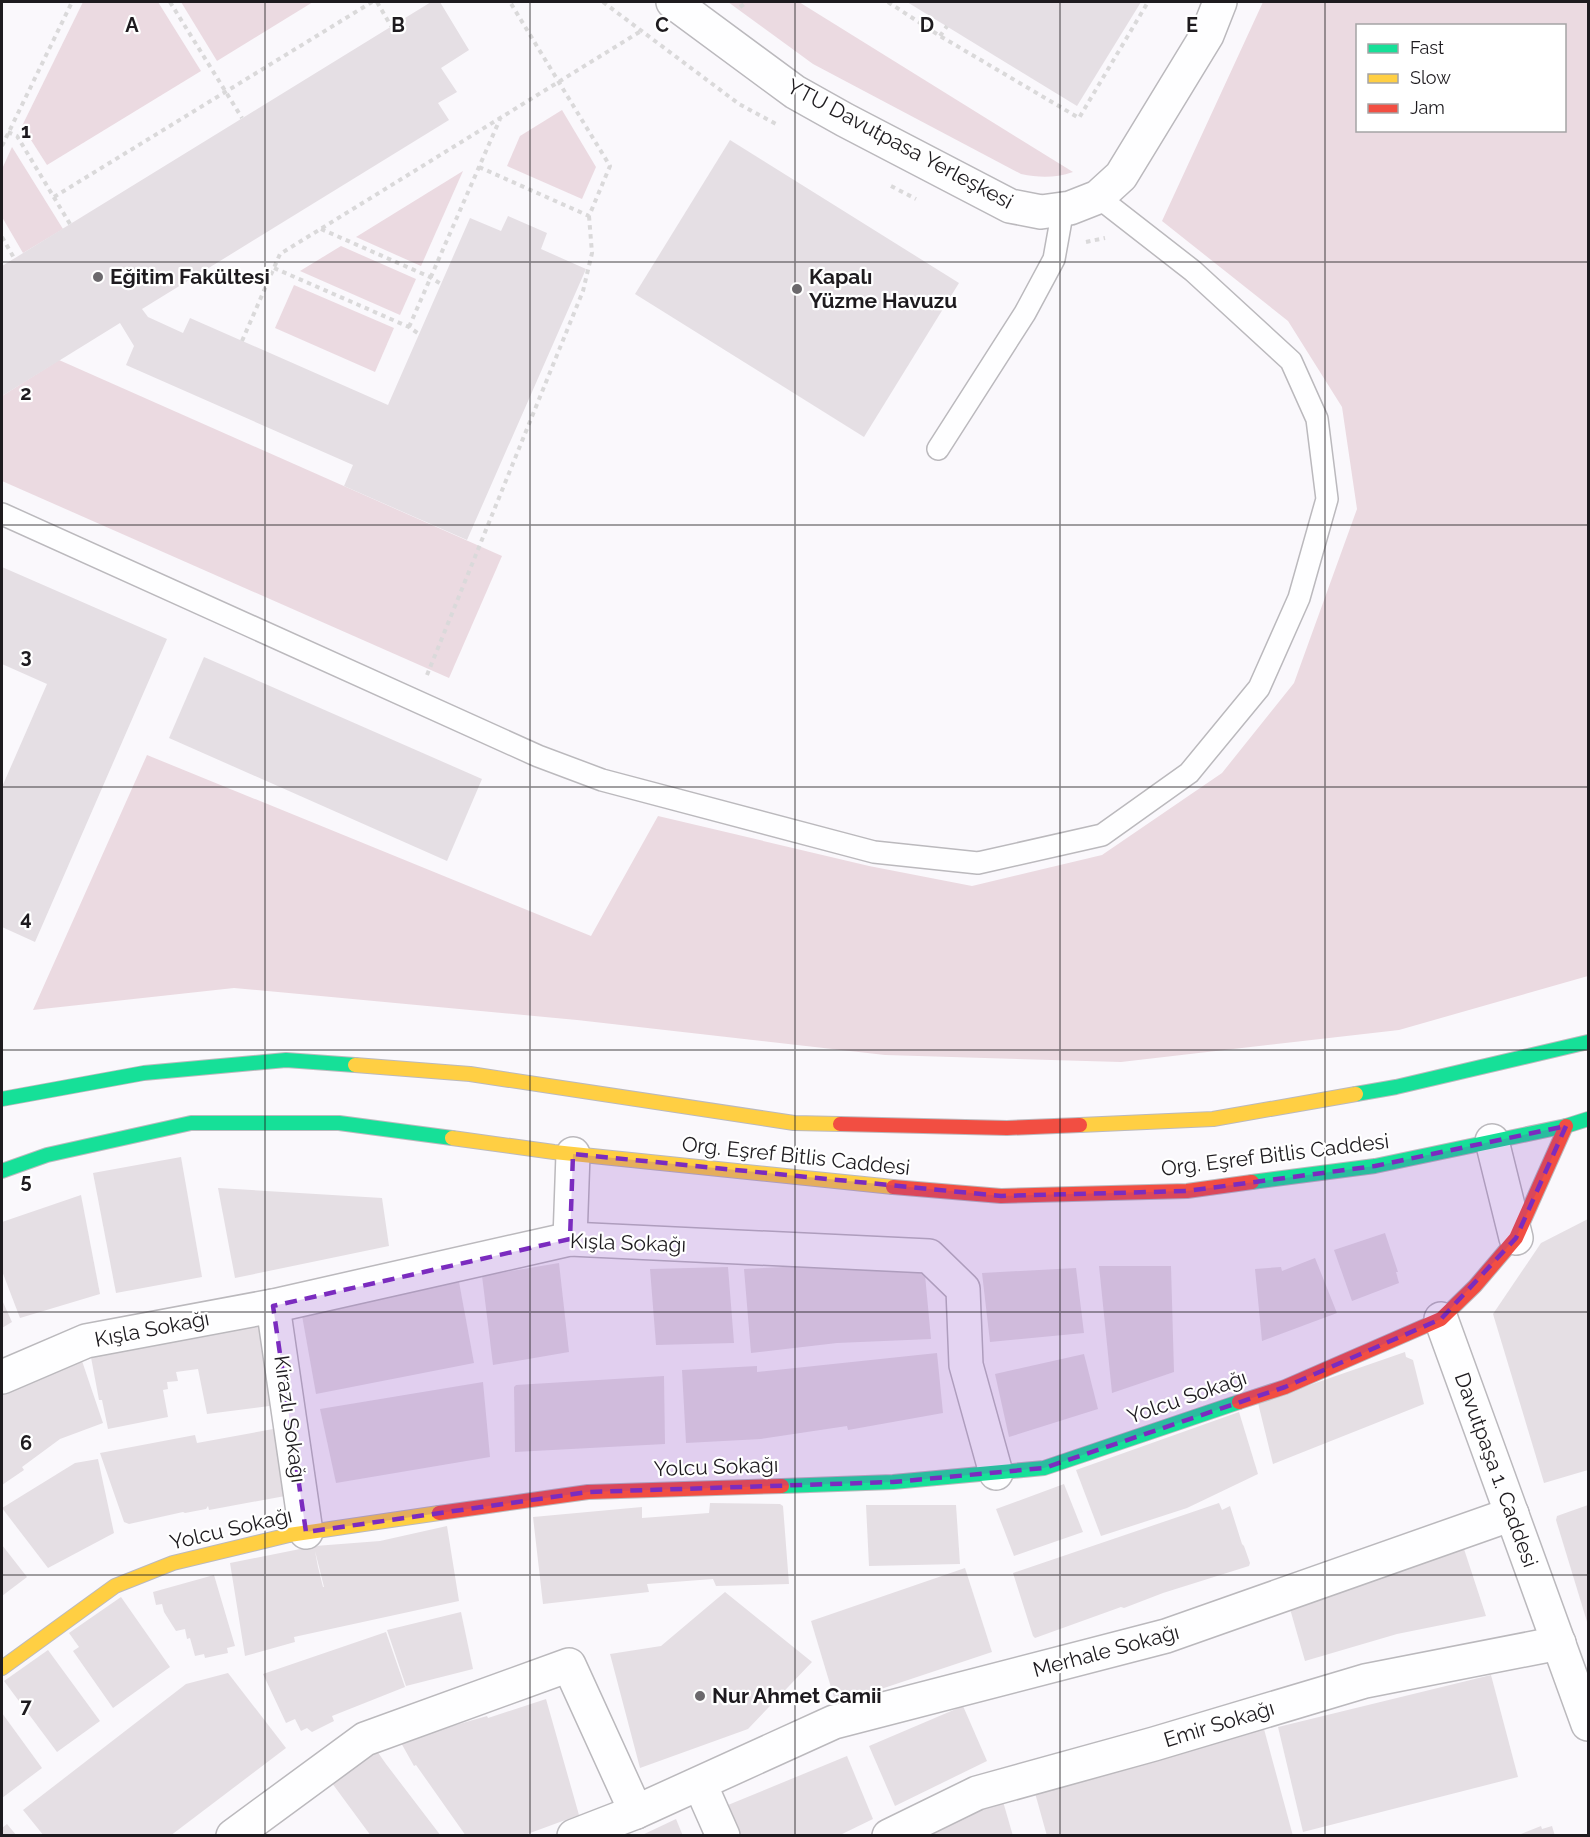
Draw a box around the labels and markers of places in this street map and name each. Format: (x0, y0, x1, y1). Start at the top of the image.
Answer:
place label: Eğitim Fakültesi (110, 264, 270, 289)
place label: Kapalı Yüzme Havuzu (809, 264, 957, 313)
marker: Eğitim Fakültesi (91, 270, 105, 284)
marker: Kapalı Yüzme Havuzu (790, 282, 804, 296)
place label: Nur Ahmet Camii (712, 1683, 882, 1708)
marker: Nur Ahmet Camii (693, 1689, 707, 1703)

